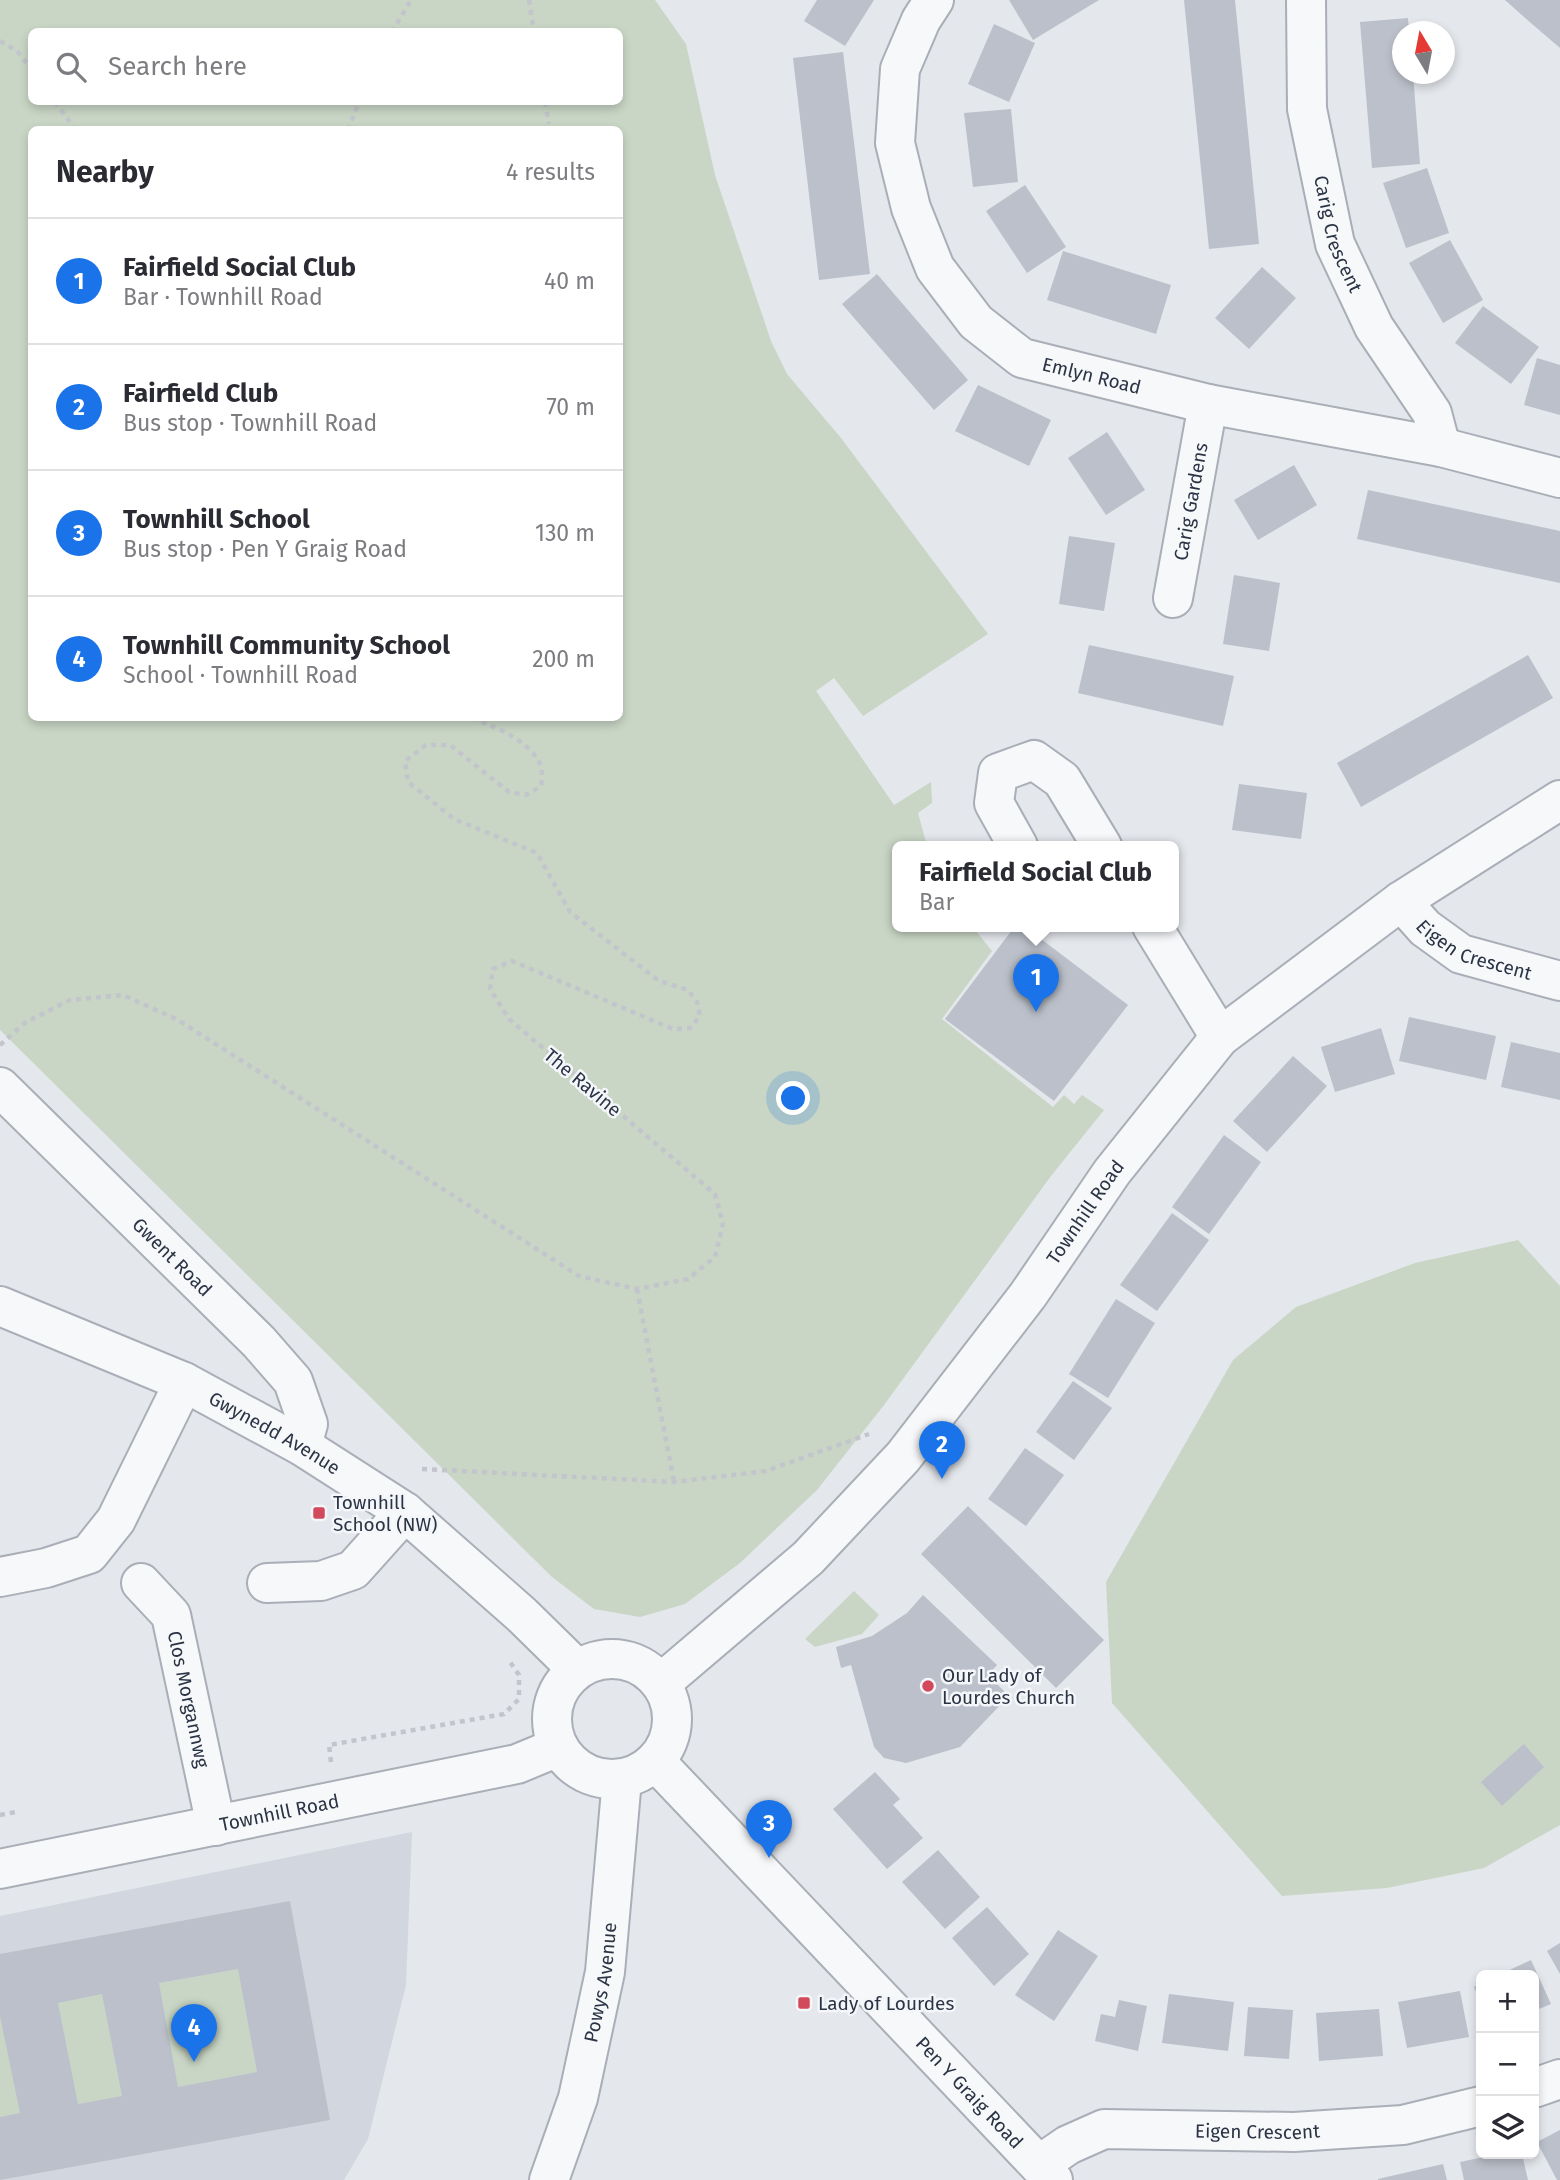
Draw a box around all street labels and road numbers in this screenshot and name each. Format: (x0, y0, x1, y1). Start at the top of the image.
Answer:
street label: Carig Crescent (1309, 173, 1367, 296)
street label: Emlyn Road (1040, 352, 1143, 399)
street label: Carig Gardens (1169, 441, 1213, 562)
street label: Eigen Crescent (1411, 915, 1534, 985)
street label: The Ravine (539, 1043, 626, 1121)
street label: Townhill Road (1042, 1155, 1129, 1269)
street label: Gwent Road (127, 1213, 217, 1301)
street label: Gwynedd Avenue (205, 1387, 344, 1480)
street label: Clos Morgannwg (163, 1629, 214, 1770)
street label: Townhill Road (218, 1789, 341, 1836)
street label: Powys Avenue (579, 1921, 621, 2044)
street label: Pen Y Graig Road (911, 2032, 1028, 2153)
street label: Eigen Crescent (1195, 2119, 1321, 2144)

